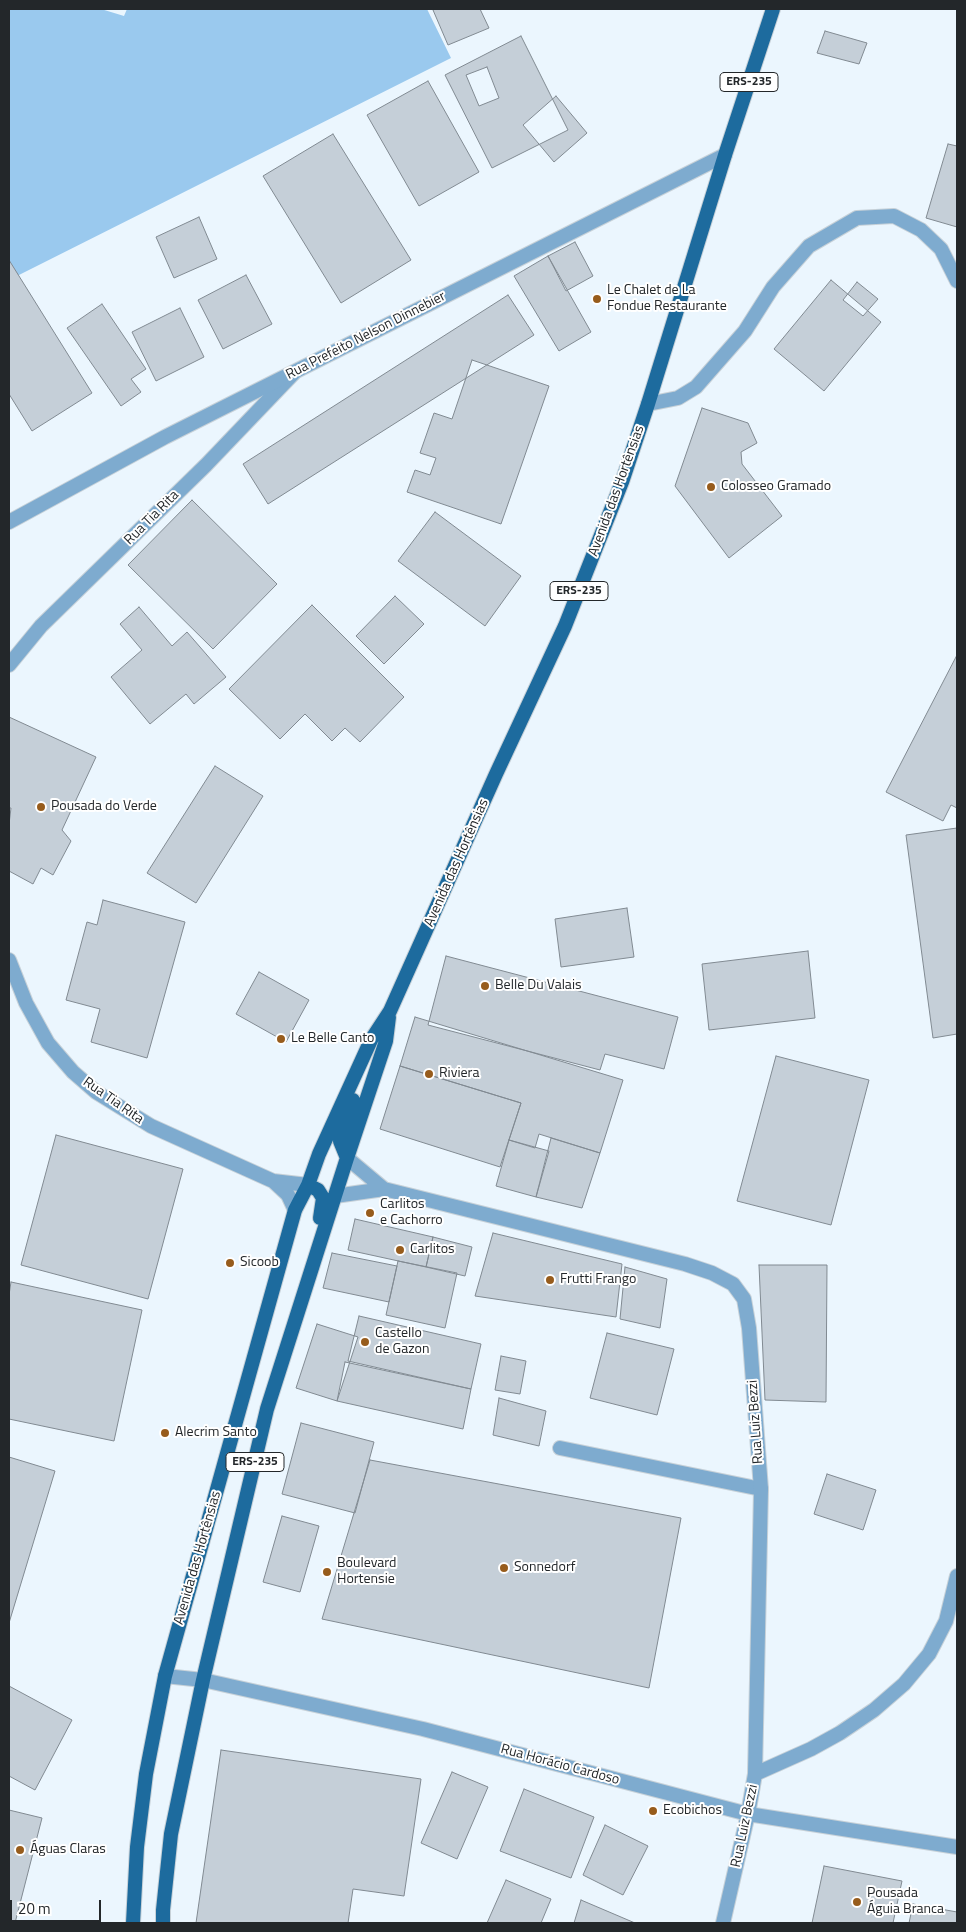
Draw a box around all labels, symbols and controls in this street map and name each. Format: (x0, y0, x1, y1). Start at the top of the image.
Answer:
road number: ERS-235 (720, 72, 778, 91)
place label: Le Chalet de La Fondue Restaurante (607, 283, 727, 316)
street label: Rua Prefeito Nelson Dinnebier (283, 288, 449, 384)
marker: Le Chalet de La Fondue Restaurante (591, 293, 603, 305)
street label: Avenida das Hortênsias (585, 423, 649, 559)
place label: Colosseo Gramado (721, 479, 831, 495)
marker: Colosseo Gramado (705, 481, 717, 493)
street label: Rua Tia Rita (121, 487, 183, 549)
road number: ERS-235 (550, 582, 608, 600)
street label: Avenida das Hortênsias (421, 797, 493, 929)
place label: Pousada do Verde (51, 799, 157, 815)
marker: Pousada do Verde (35, 801, 47, 813)
place label: Belle Du Valais (495, 978, 581, 994)
marker: Belle Du Valais (479, 980, 491, 992)
place label: Le Belle Canto (291, 1031, 375, 1047)
marker: Le Belle Canto (275, 1033, 287, 1045)
place label: Riviera (439, 1066, 479, 1082)
marker: Riviera (423, 1068, 435, 1080)
street label: Rua Tia Rita (79, 1074, 147, 1128)
place label: Carlitos e Cachorro (380, 1197, 443, 1230)
marker: Carlitos e Cachorro (364, 1207, 376, 1219)
place label: Carlitos (410, 1242, 455, 1258)
marker: Carlitos (394, 1244, 406, 1256)
place label: Sicoob (240, 1255, 279, 1271)
marker: Sicoob (224, 1257, 236, 1269)
place label: Frutti Frango (560, 1272, 636, 1288)
marker: Frutti Frango (544, 1274, 556, 1286)
place label: Castello de Gazon (375, 1326, 429, 1358)
marker: Castello de Gazon (359, 1336, 371, 1348)
street label: Rua Luiz Bezzi (745, 1379, 767, 1465)
place label: Alecrim Santo (175, 1425, 257, 1441)
marker: Alecrim Santo (159, 1427, 171, 1439)
road number: ERS-235 (226, 1452, 284, 1471)
street label: Avenida das Hortênsias (171, 1489, 225, 1627)
place label: Boulevard Hortensie (337, 1556, 396, 1588)
place label: Sonnedorf (514, 1560, 575, 1576)
marker: Sonnedorf (498, 1562, 510, 1574)
marker: Boulevard Hortensie (321, 1566, 333, 1578)
street label: Rua Horácio Cardoso (499, 1741, 621, 1789)
street label: Rua Luiz Bezzi (728, 1783, 762, 1869)
place label: Ecobichos (663, 1803, 722, 1819)
marker: Ecobichos (647, 1805, 659, 1817)
place label: Águas Claras (30, 1842, 106, 1858)
marker: Águas Claras (14, 1844, 26, 1856)
place label: Pousada Águia Branca (867, 1886, 944, 1918)
scale bar (12, 1890, 104, 1922)
marker: Pousada Águia Branca (851, 1896, 863, 1908)
text: 20 m (18, 1897, 51, 1920)

